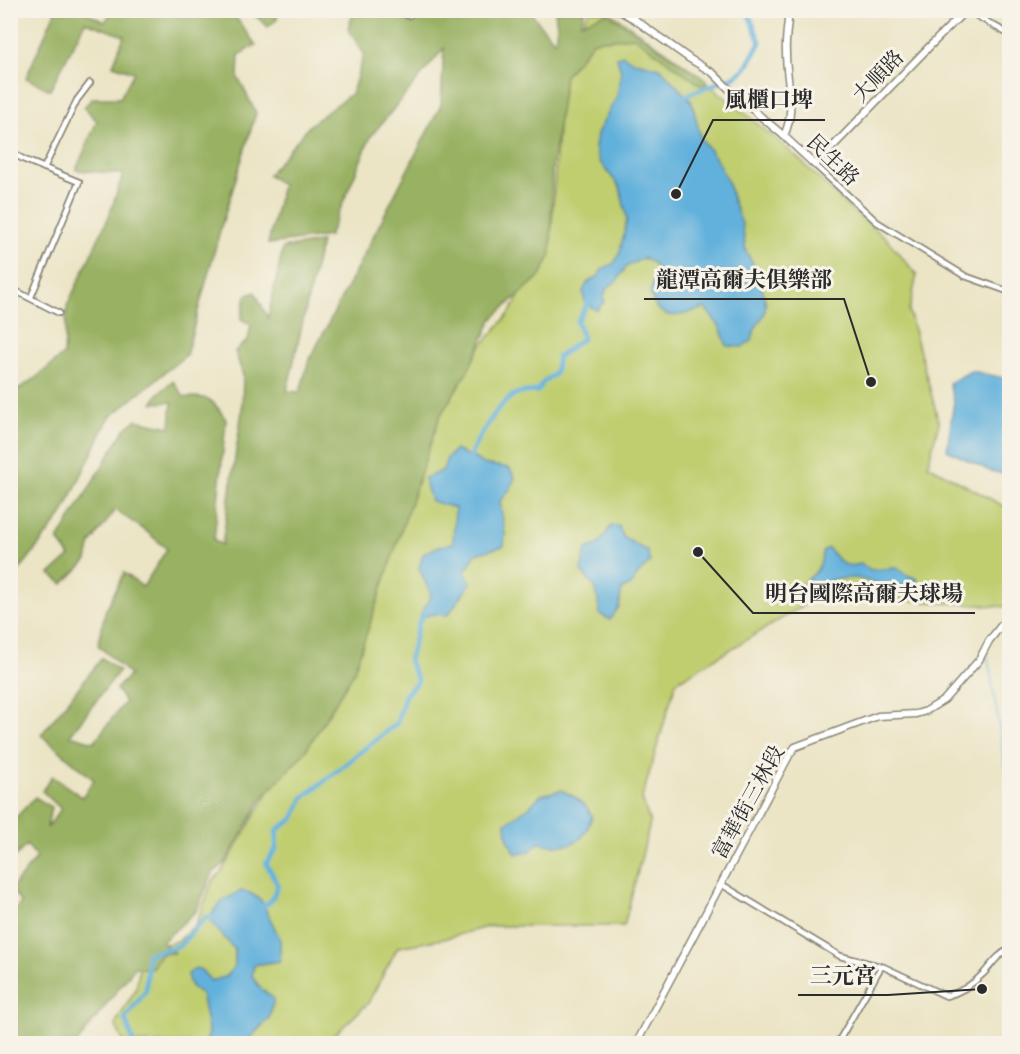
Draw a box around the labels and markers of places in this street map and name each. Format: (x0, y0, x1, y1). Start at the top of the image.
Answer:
callout: 風櫃口埤 (713, 80, 825, 120)
callout: 龍潭高爾夫俱樂部 (644, 259, 844, 299)
callout: 明台國際高爾夫球場 (753, 573, 975, 613)
callout: 三元宮 (798, 955, 888, 995)

